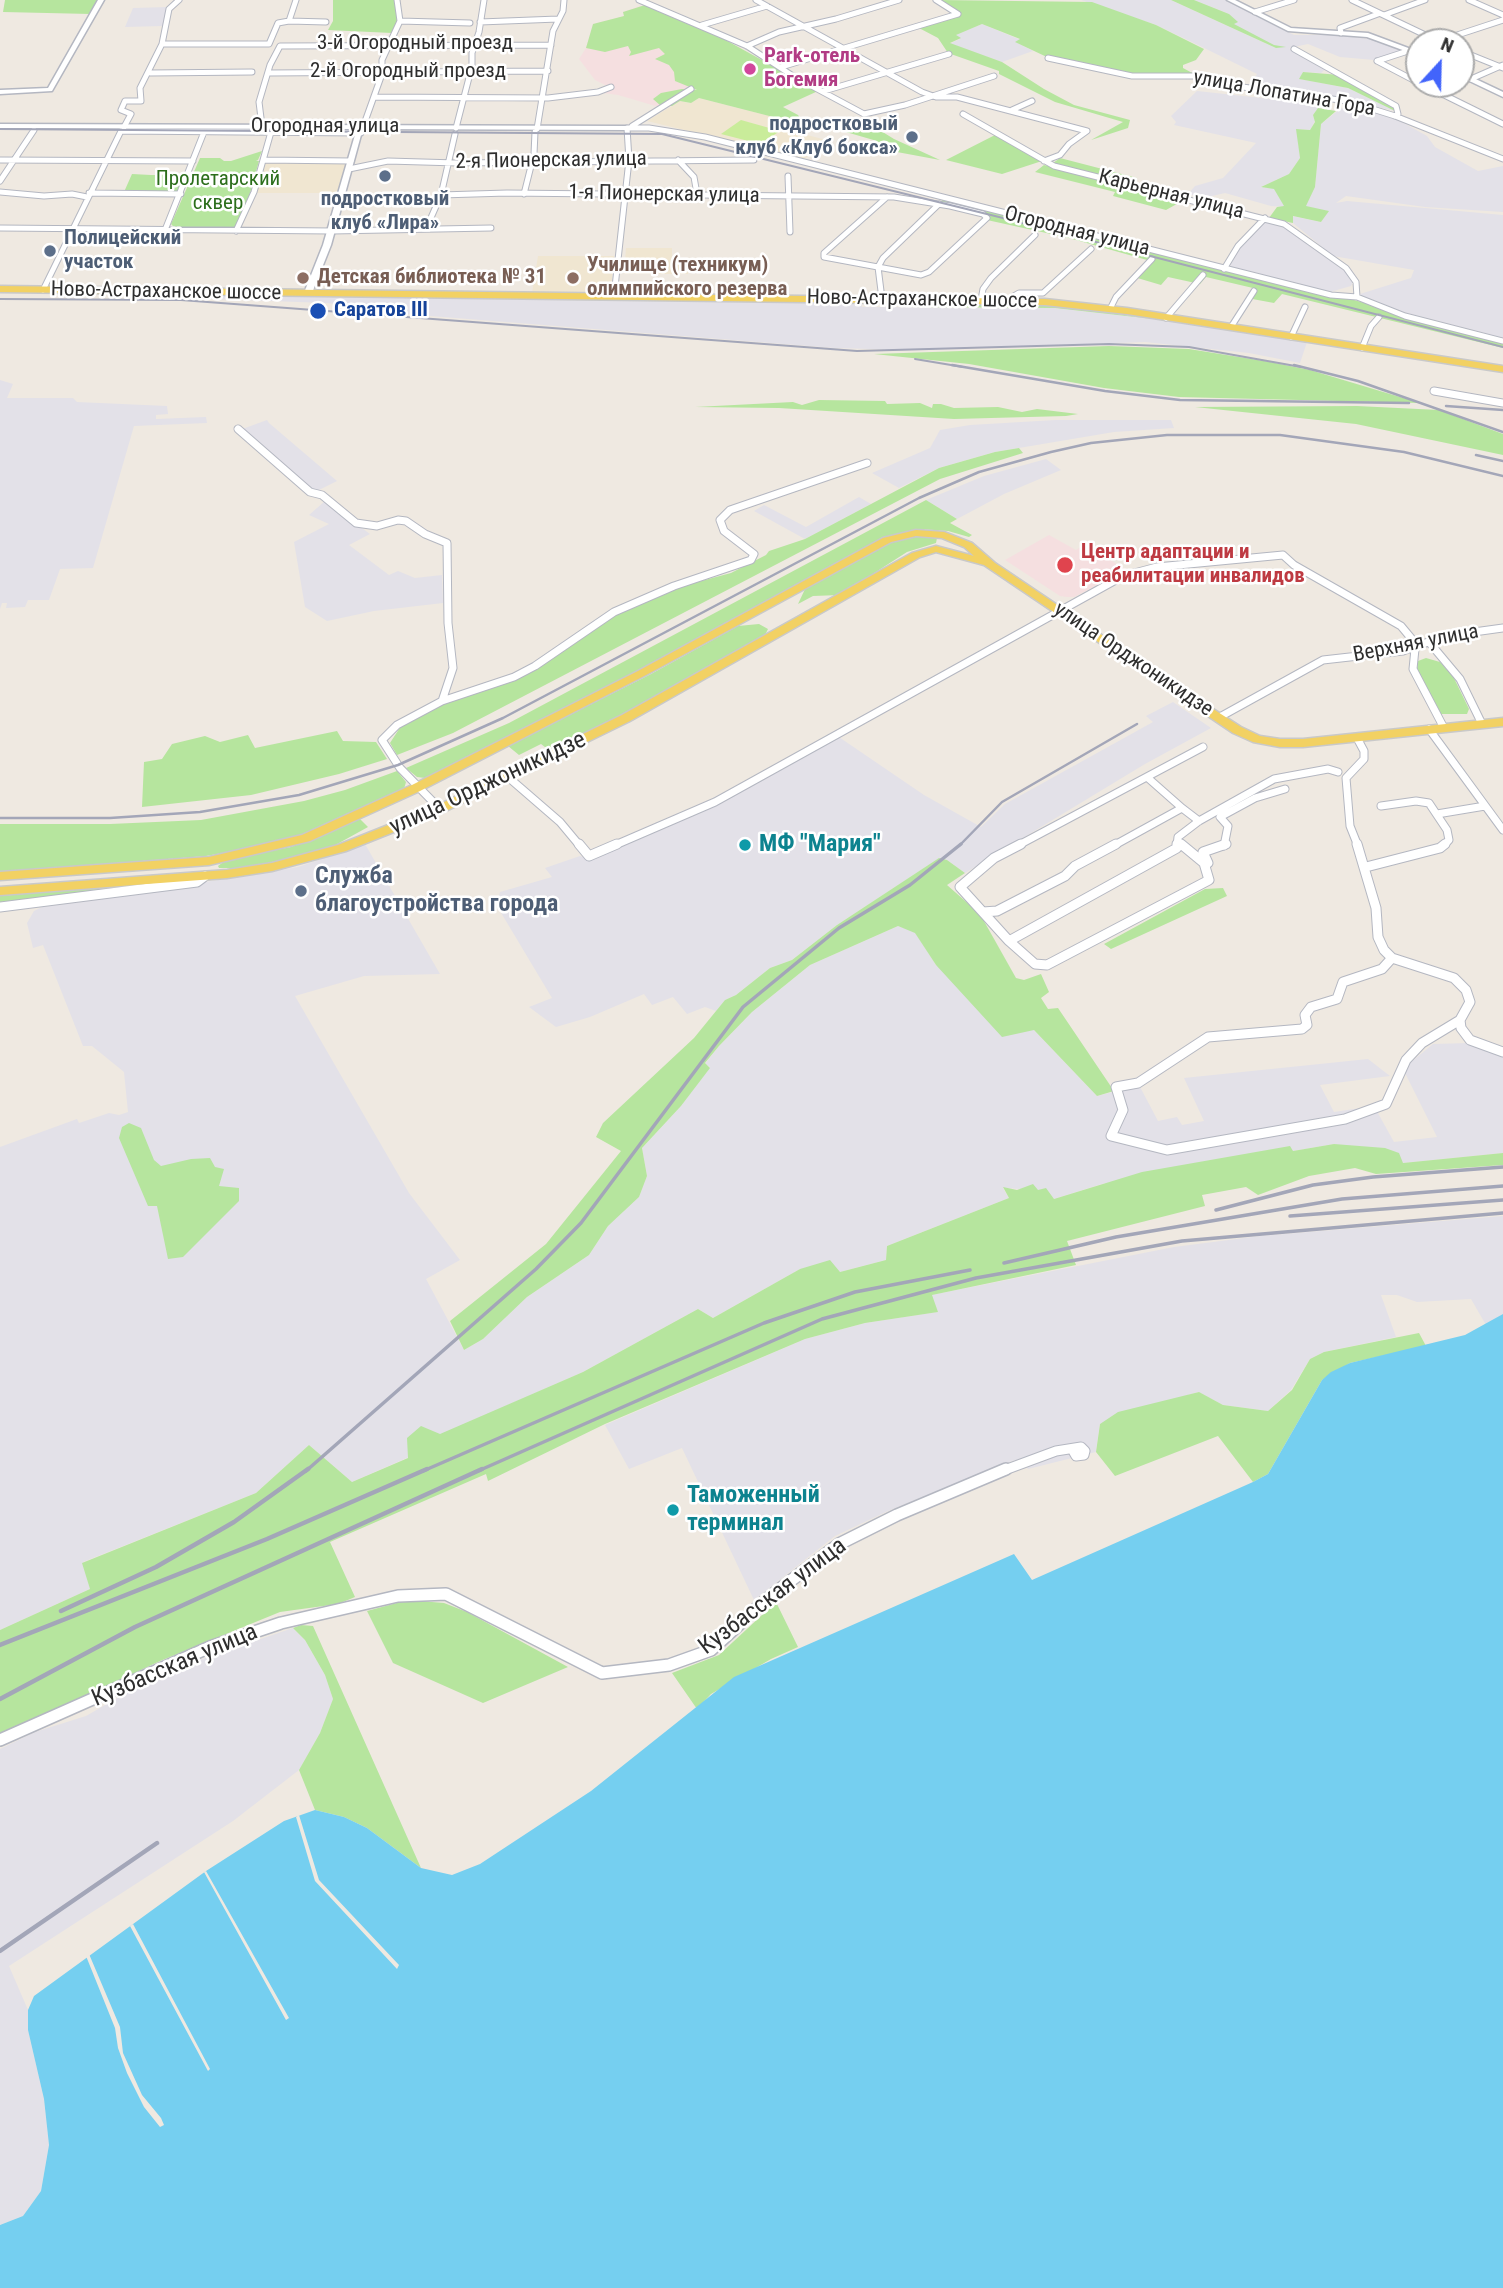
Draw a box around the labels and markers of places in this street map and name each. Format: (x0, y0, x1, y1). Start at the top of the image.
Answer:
place label: Park-отель Богемия (764, 44, 860, 94)
marker: Park-отель Богемия (742, 61, 758, 77)
place label: подростковый клуб «Клуб бокса» (735, 112, 898, 162)
marker: подростковый клуб «Клуб бокса» (904, 129, 920, 145)
marker: подростковый клуб «Лира» (377, 168, 393, 184)
place label: подростковый клуб «Лира» (321, 187, 449, 237)
place label: Полицейский участок (64, 226, 181, 276)
marker: Полицейский участок (42, 243, 58, 259)
place label: Училище (техникум) олимпийского резерва (587, 253, 787, 303)
place label: Детская библиотека № 31 (317, 265, 546, 291)
marker: Детская библиотека № 31 (295, 270, 311, 286)
marker: Училище (техникум) олимпийского резерва (565, 270, 581, 286)
place label: Саратов III (334, 298, 428, 324)
marker: Саратов III (308, 301, 328, 321)
place label: Центр адаптации и реабилитации инвалидов (1081, 540, 1305, 590)
marker: Центр адаптации и реабилитации инвалидов (1055, 555, 1075, 575)
place label: МФ "Мария" (759, 831, 881, 859)
marker: МФ "Мария" (737, 837, 753, 853)
place label: Служба благоустройства города (315, 863, 558, 919)
marker: Служба благоустройства города (293, 883, 309, 899)
place label: Таможенный терминал (687, 1482, 820, 1538)
marker: Таможенный терминал (665, 1502, 681, 1518)

